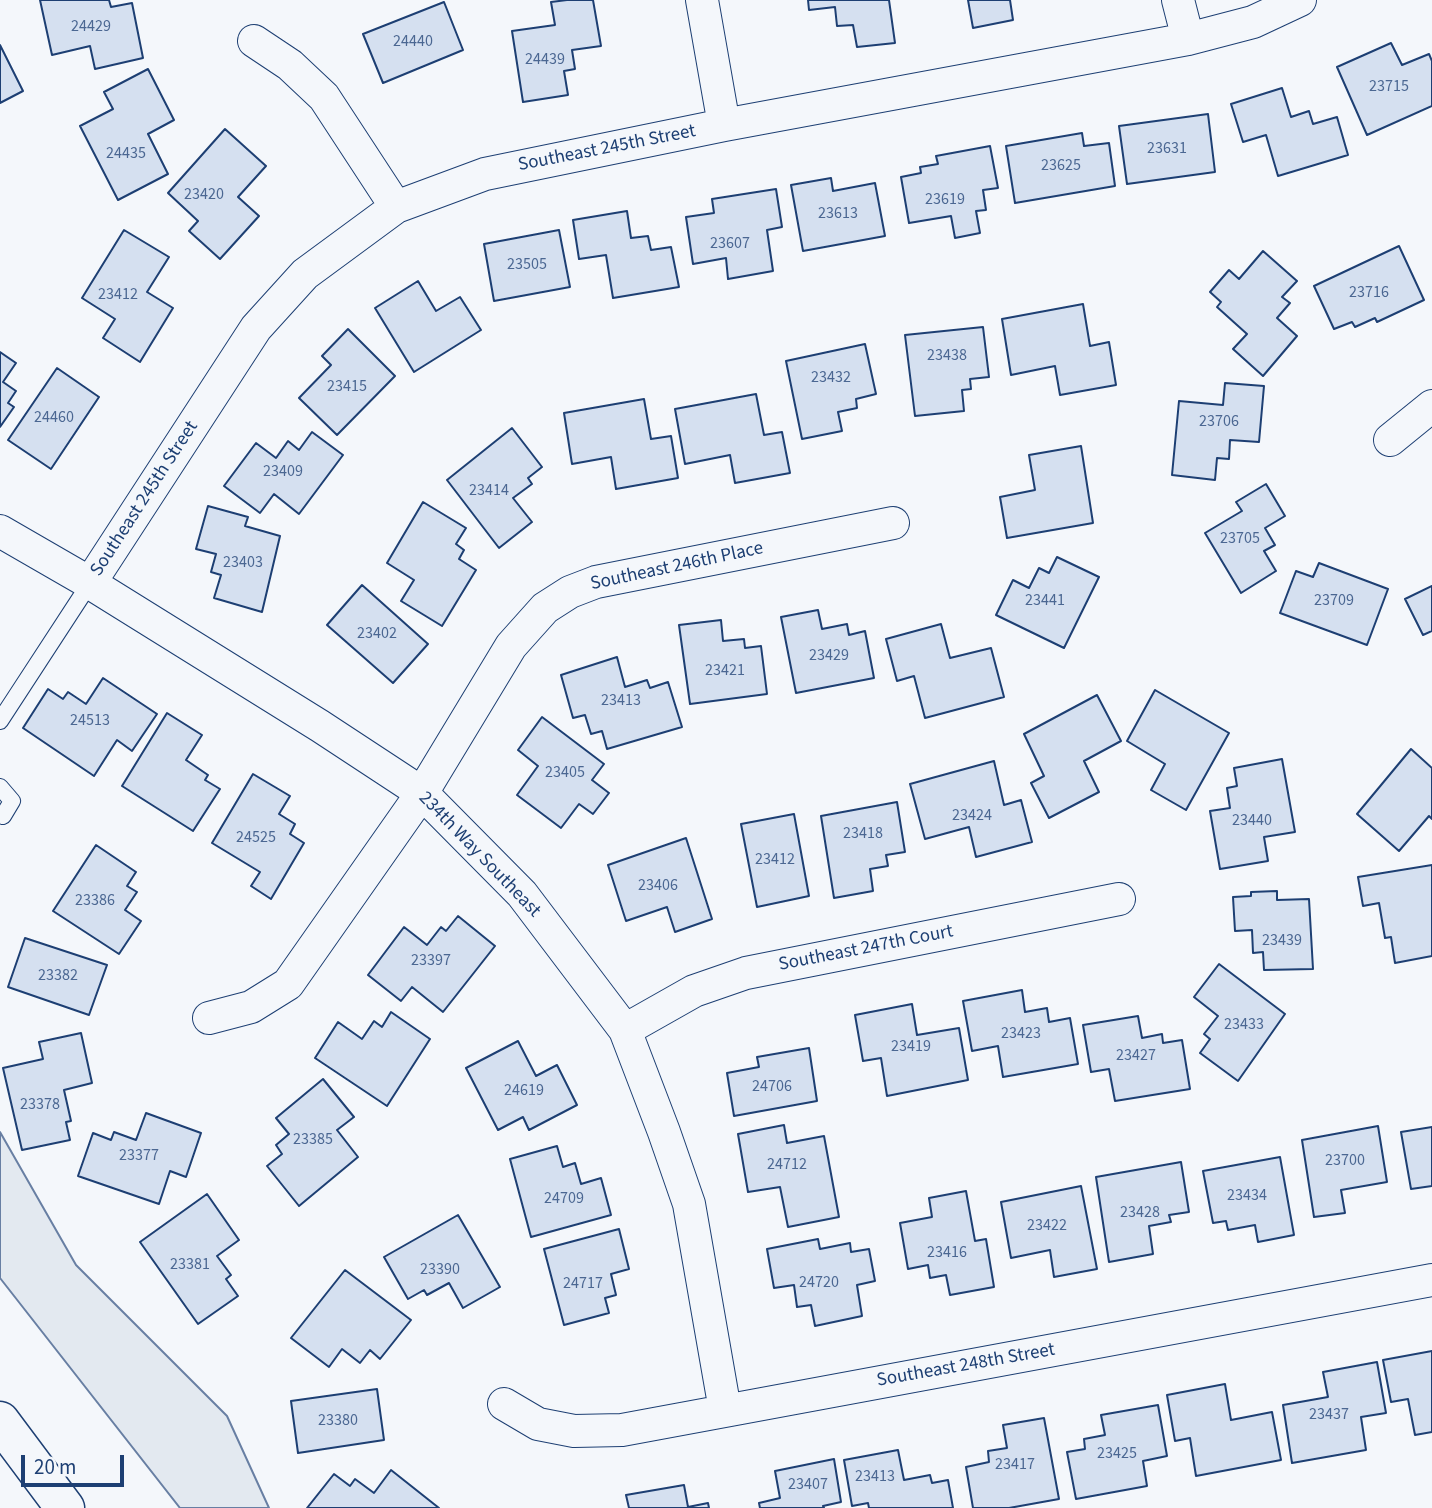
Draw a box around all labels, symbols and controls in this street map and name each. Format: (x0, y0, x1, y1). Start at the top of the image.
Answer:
house number: 24429 (71, 17, 111, 37)
house number: 24440 (393, 32, 433, 52)
house number: 24439 (525, 50, 565, 70)
house number: 23715 (1369, 77, 1409, 97)
street label: Southeast 245th Street (516, 121, 698, 177)
house number: 23631 (1147, 139, 1187, 159)
house number: 24435 (106, 144, 146, 164)
house number: 23625 (1041, 156, 1081, 176)
house number: 23420 (184, 185, 224, 205)
house number: 23619 (925, 190, 965, 210)
house number: 23613 (818, 204, 858, 224)
house number: 23607 (710, 234, 750, 254)
house number: 23505 (507, 255, 547, 275)
house number: 23716 (1349, 283, 1389, 303)
house number: 23412 (98, 285, 138, 305)
house number: 23438 (927, 346, 967, 366)
house number: 23432 (811, 368, 851, 388)
house number: 23415 (327, 377, 367, 397)
house number: 24460 (34, 408, 74, 428)
house number: 23706 (1199, 412, 1239, 432)
street label: Southeast 245th Street (86, 417, 204, 581)
house number: 23409 (263, 462, 303, 482)
house number: 23414 (469, 481, 509, 501)
house number: 23705 (1220, 529, 1260, 549)
street label: Southeast 246th Place (589, 538, 765, 596)
house number: 23403 (223, 553, 263, 573)
house number: 23441 (1025, 591, 1065, 611)
house number: 23709 (1314, 591, 1354, 611)
house number: 23402 (357, 624, 397, 644)
house number: 23429 (809, 646, 849, 666)
house number: 23421 (705, 661, 745, 681)
house number: 23413 (601, 691, 641, 711)
house number: 24513 (70, 711, 110, 731)
house number: 23405 (545, 763, 585, 783)
street label: 234th Way Southeast (413, 787, 545, 923)
house number: 23424 (952, 806, 992, 826)
house number: 23440 (1232, 811, 1272, 831)
house number: 23418 (843, 824, 883, 844)
house number: 24525 (236, 828, 276, 848)
house number: 23412 (755, 850, 795, 870)
house number: 23406 (638, 876, 678, 896)
house number: 23386 (75, 891, 115, 911)
street label: Southeast 247th Court (777, 921, 955, 977)
house number: 23439 (1262, 931, 1302, 951)
house number: 23397 (411, 951, 451, 971)
house number: 23382 (38, 966, 78, 986)
house number: 23433 (1224, 1015, 1264, 1035)
house number: 23423 (1001, 1024, 1041, 1044)
house number: 23419 (891, 1037, 931, 1057)
house number: 23427 (1116, 1046, 1156, 1066)
house number: 24706 (752, 1077, 792, 1097)
house number: 24619 (504, 1081, 544, 1101)
house number: 23378 (20, 1095, 60, 1115)
house number: 23385 (293, 1130, 333, 1150)
house number: 23377 (119, 1146, 159, 1166)
house number: 23700 (1325, 1151, 1365, 1171)
house number: 24712 (767, 1155, 807, 1175)
house number: 23434 (1227, 1186, 1267, 1206)
house number: 24709 (544, 1189, 584, 1209)
house number: 23428 (1120, 1203, 1160, 1223)
house number: 23422 (1027, 1216, 1067, 1236)
house number: 23416 (927, 1243, 967, 1263)
house number: 23381 (170, 1255, 210, 1275)
house number: 23390 (420, 1260, 460, 1280)
house number: 24720 (799, 1273, 839, 1293)
house number: 24717 (563, 1274, 603, 1294)
street label: Southeast 248th Street (875, 1339, 1057, 1393)
house number: 23437 (1309, 1405, 1349, 1425)
house number: 23380 (318, 1411, 358, 1431)
scale bar (24, 1442, 128, 1486)
house number: 23425 (1097, 1444, 1137, 1464)
text: 20 m (34, 1452, 76, 1482)
house number: 23417 (995, 1455, 1035, 1475)
house number: 23413 (855, 1467, 895, 1487)
house number: 23407 (788, 1475, 828, 1495)

